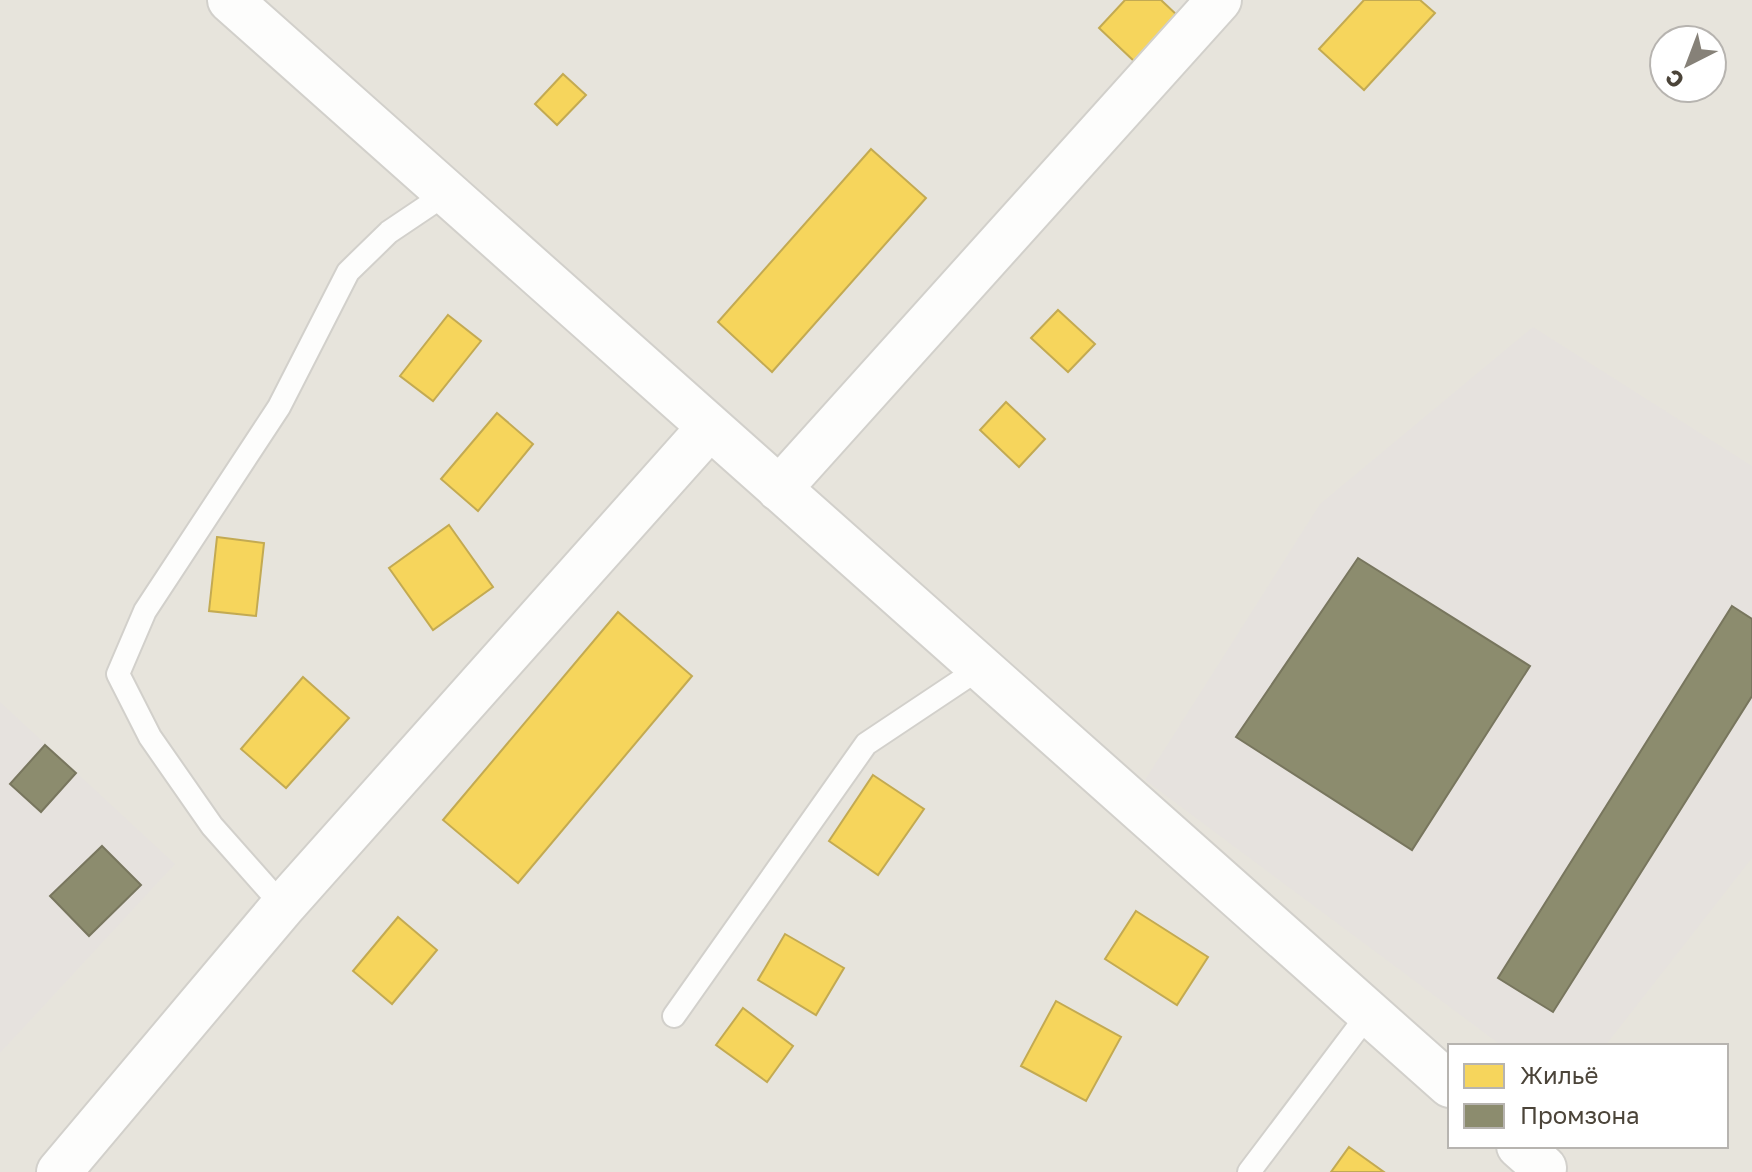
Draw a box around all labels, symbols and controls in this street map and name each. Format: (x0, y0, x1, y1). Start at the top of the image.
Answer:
north arrow (1648, 24, 1728, 104)
text: С (1659, 64, 1689, 94)
legend (1448, 1044, 1728, 1148)
text: Жильё (1520, 1060, 1598, 1089)
text: Промзона (1520, 1100, 1640, 1129)

